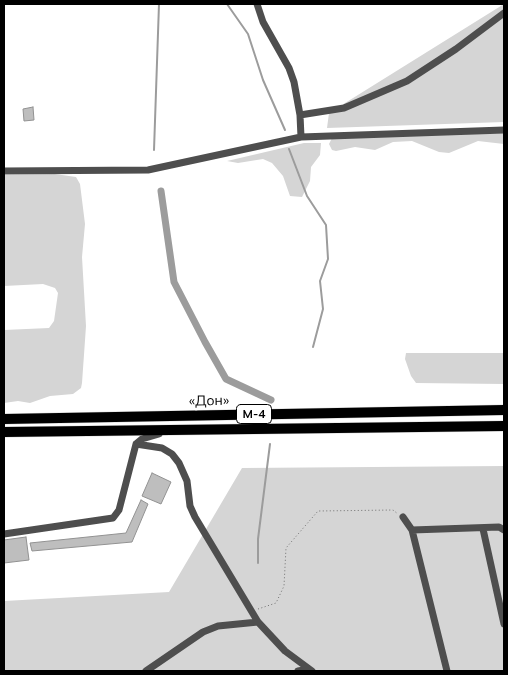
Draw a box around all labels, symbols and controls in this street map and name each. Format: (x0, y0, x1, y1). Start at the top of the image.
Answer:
street label: «Дон» (189, 392, 229, 410)
road number: М-4 (236, 404, 272, 424)

